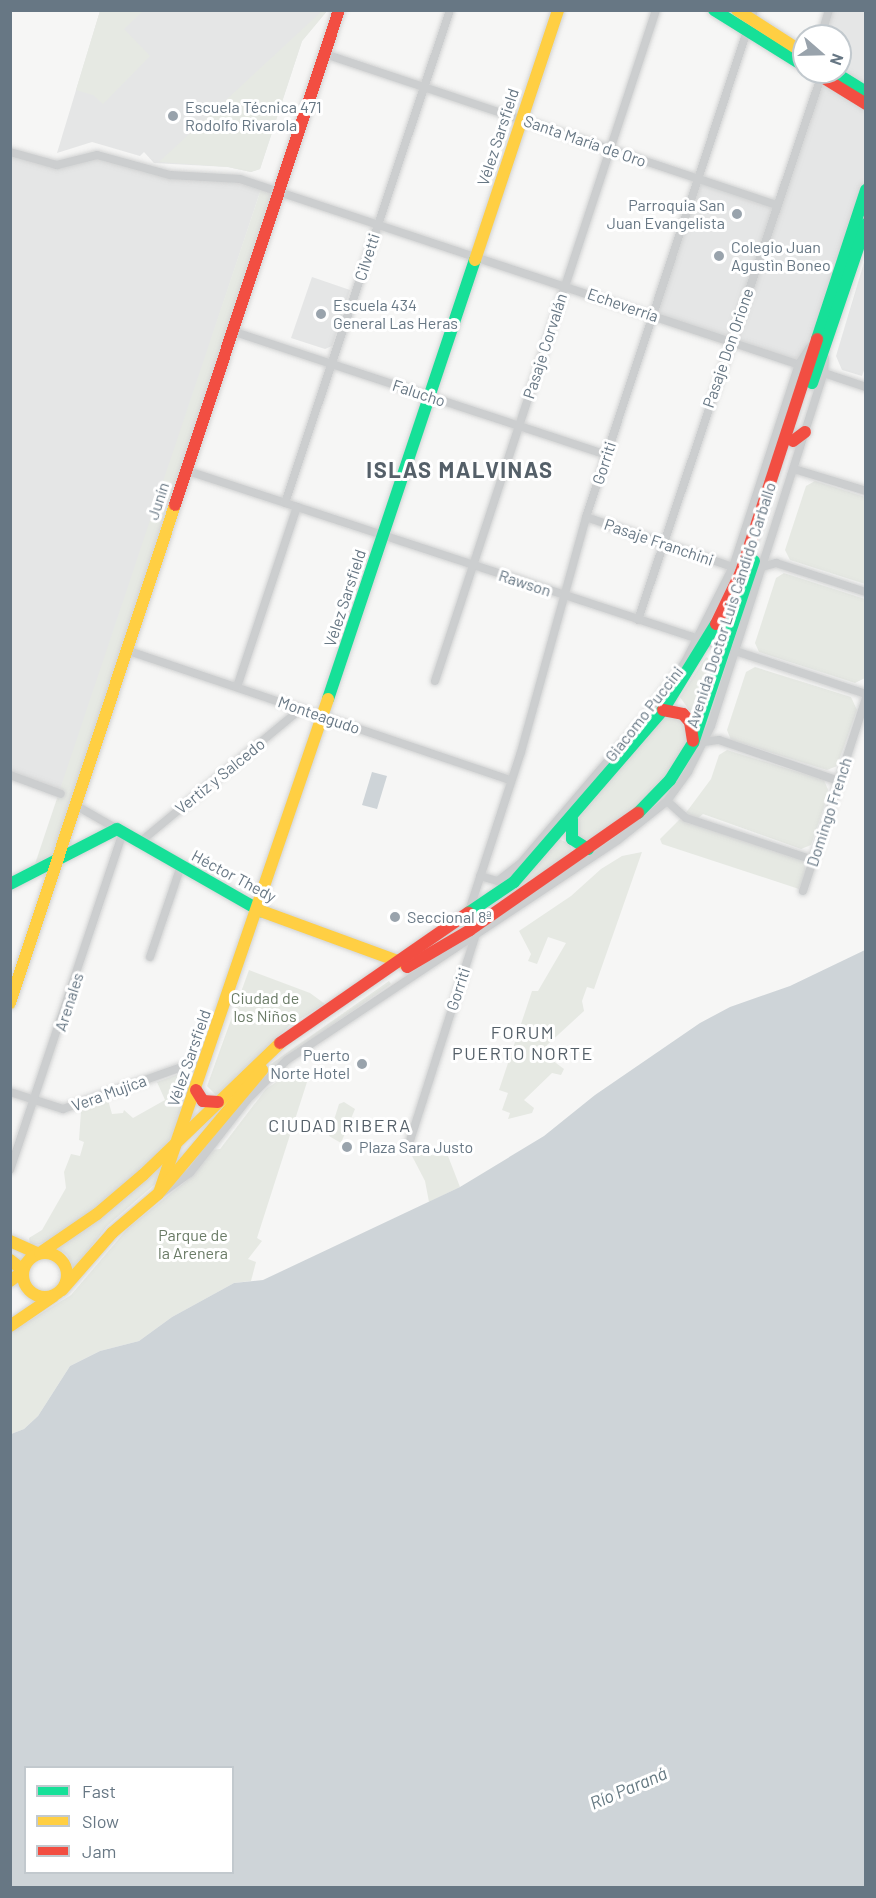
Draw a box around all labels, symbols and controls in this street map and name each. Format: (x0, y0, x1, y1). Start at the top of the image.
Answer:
north arrow (792, 24, 852, 84)
text: N (827, 51, 848, 68)
street label: Vélez Sarsfield (473, 86, 523, 188)
place label: Escuela Técnica 471 Rodolfo Rivarola (185, 97, 322, 135)
marker: Escuela Técnica 471 Rodolfo Rivarola (166, 109, 180, 123)
street label: Santa María de Oro (521, 111, 649, 171)
place label: Parroquia San Juan Evangelista (607, 195, 725, 233)
marker: Parroquia San Juan Evangelista (730, 207, 744, 221)
street label: Cilvetti (350, 231, 384, 283)
place label: Colegio Juan Agustìn Boneo (731, 237, 831, 275)
marker: Colegio Juan Agustìn Boneo (712, 249, 726, 263)
street label: Echeverría (585, 284, 661, 326)
street label: Pasaje Don Orione (699, 286, 757, 410)
street label: Pasaje Corvalán (519, 291, 571, 401)
place label: Escuela 434 General Las Heras (333, 295, 458, 333)
marker: Escuela 434 General Las Heras (314, 307, 328, 321)
street label: Falucho (390, 375, 448, 411)
street label: Gorriti (588, 439, 620, 487)
district label: ISLAS MALVINAS (366, 457, 554, 483)
street label: Junín (143, 480, 173, 522)
street label: Avenida Doctor Luis Cándido Carballo (682, 480, 780, 730)
street label: Pasaje Franchini (602, 514, 716, 570)
street label: Vélez Sarsfield (320, 547, 370, 649)
street label: Rawson (496, 566, 554, 600)
street label: Giacomo Puccini (601, 663, 687, 765)
street label: Monteagudo (275, 692, 363, 738)
street label: Vertiz y Salcedo (171, 734, 269, 818)
street label: Domingo French (802, 755, 856, 869)
street label: Héctor Thedy (188, 846, 280, 906)
place label: Seccional 8ª (407, 907, 491, 927)
marker: Seccional 8ª (388, 910, 402, 924)
street label: Gorriti (442, 965, 474, 1013)
street label: Arenales (51, 970, 87, 1034)
park label: Ciudad de los Niños (231, 988, 299, 1026)
street label: Vélez Sarsfield (163, 1007, 215, 1109)
district label: FORUM PUERTO NORTE (452, 1022, 594, 1064)
place label: Puerto Norte Hotel (270, 1045, 350, 1083)
marker: Puerto Norte Hotel (355, 1057, 369, 1071)
street label: Vera Mujíca (69, 1071, 149, 1115)
district label: CIUDAD RIBERA (268, 1114, 412, 1136)
place label: Plaza Sara Justo (359, 1137, 473, 1157)
marker: Plaza Sara Justo (340, 1140, 354, 1154)
park label: Parque de la Arenera (158, 1225, 228, 1263)
water label: Río Paraná (586, 1762, 670, 1814)
legend (24, 1766, 234, 1874)
text: Fast (82, 1780, 116, 1802)
text: Slow (82, 1810, 119, 1832)
text: Jam (82, 1840, 116, 1862)

